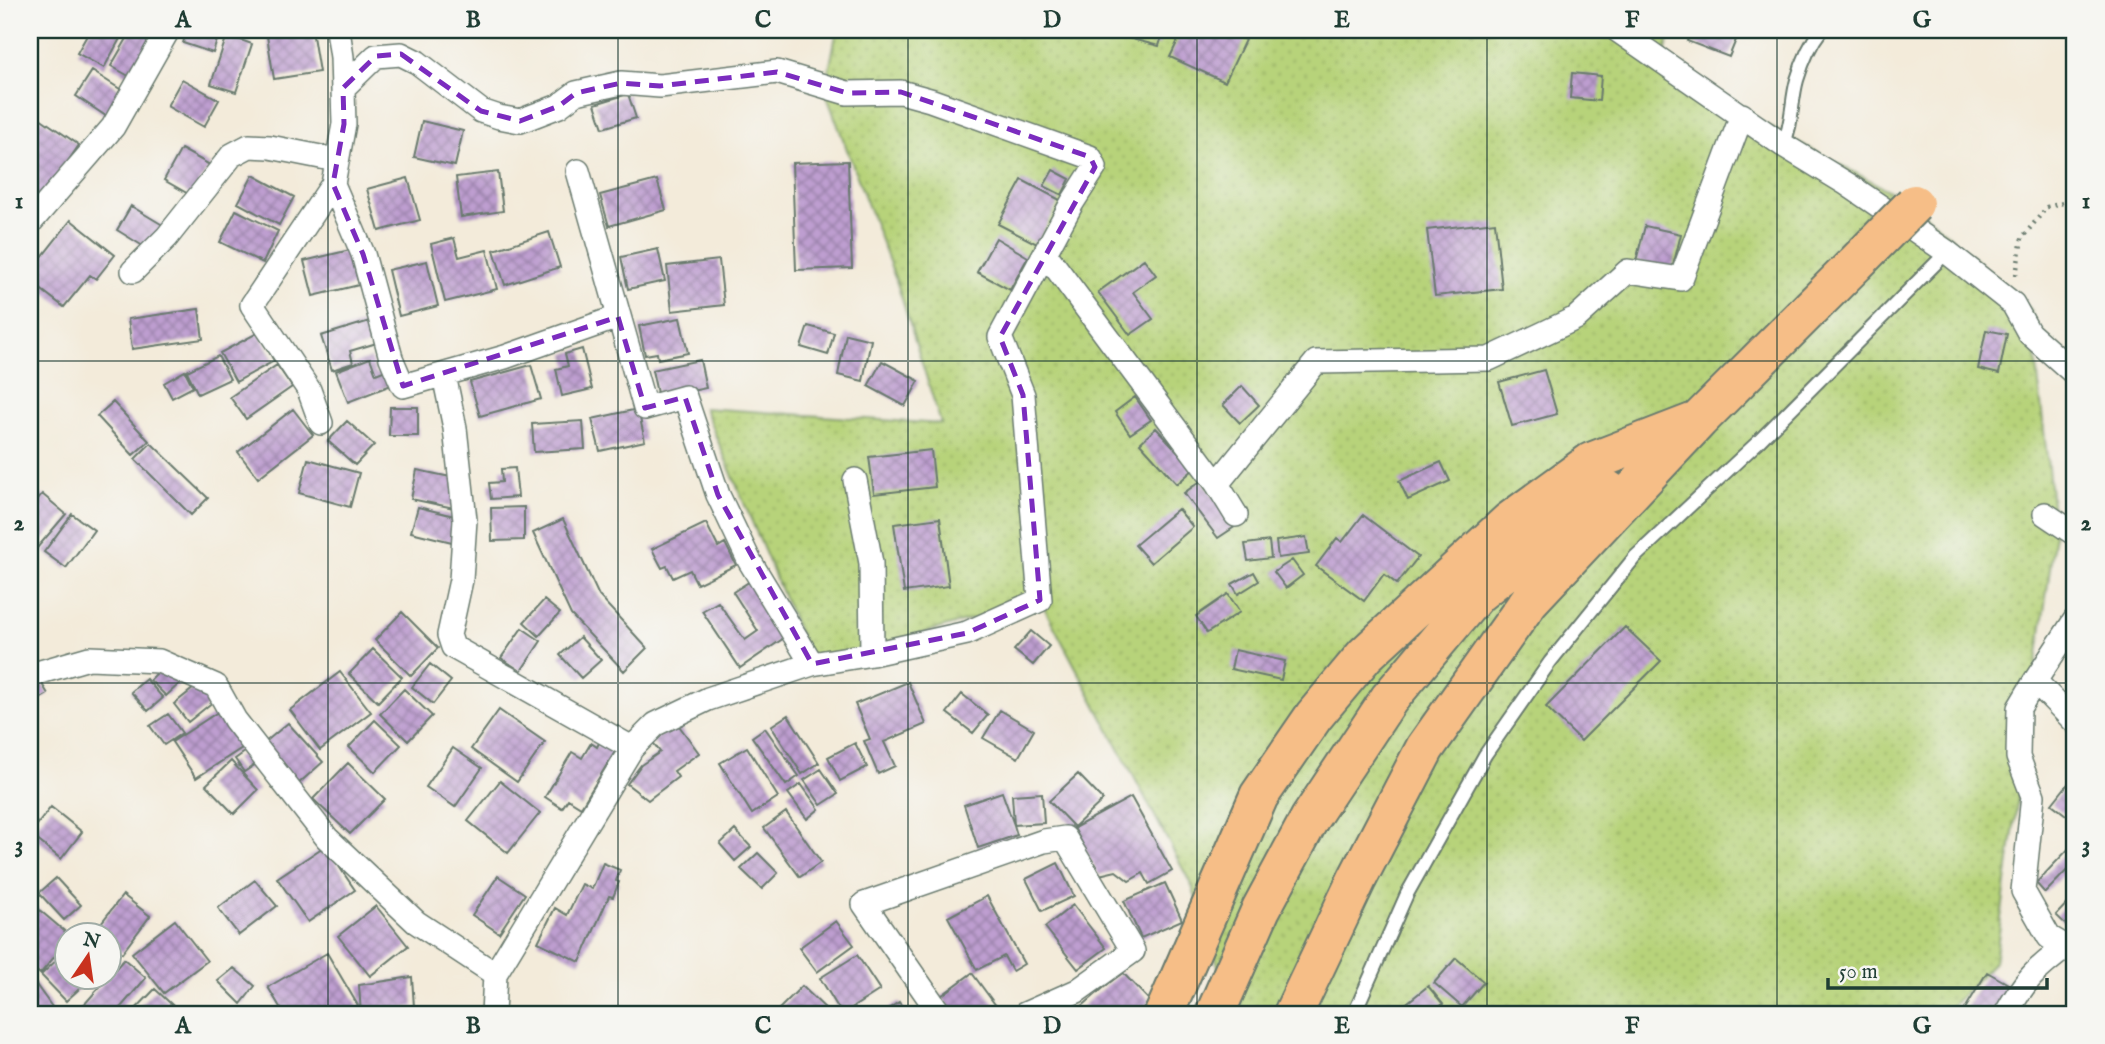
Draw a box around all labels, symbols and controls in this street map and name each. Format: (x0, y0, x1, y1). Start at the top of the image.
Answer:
text: A (174, 6, 192, 35)
text: B (465, 6, 481, 35)
text: C (755, 6, 772, 35)
text: D (1043, 6, 1061, 35)
text: E (1334, 6, 1350, 35)
text: F (1625, 6, 1640, 35)
text: G (1913, 6, 1932, 35)
text: 1 (15, 187, 23, 216)
text: 1 (2082, 187, 2090, 216)
text: 2 (14, 509, 25, 538)
text: 2 (2081, 509, 2092, 538)
text: 3 (15, 831, 23, 860)
text: 3 (2082, 831, 2090, 860)
north arrow (52, 922, 122, 992)
text: N (80, 928, 103, 955)
scale bar (1828, 946, 2047, 990)
text: 50 m (1839, 959, 1878, 986)
text: A (174, 1012, 192, 1041)
text: B (465, 1012, 481, 1041)
text: C (755, 1012, 772, 1041)
text: D (1043, 1012, 1061, 1041)
text: E (1334, 1012, 1350, 1041)
text: F (1625, 1012, 1640, 1041)
text: G (1913, 1012, 1932, 1041)

